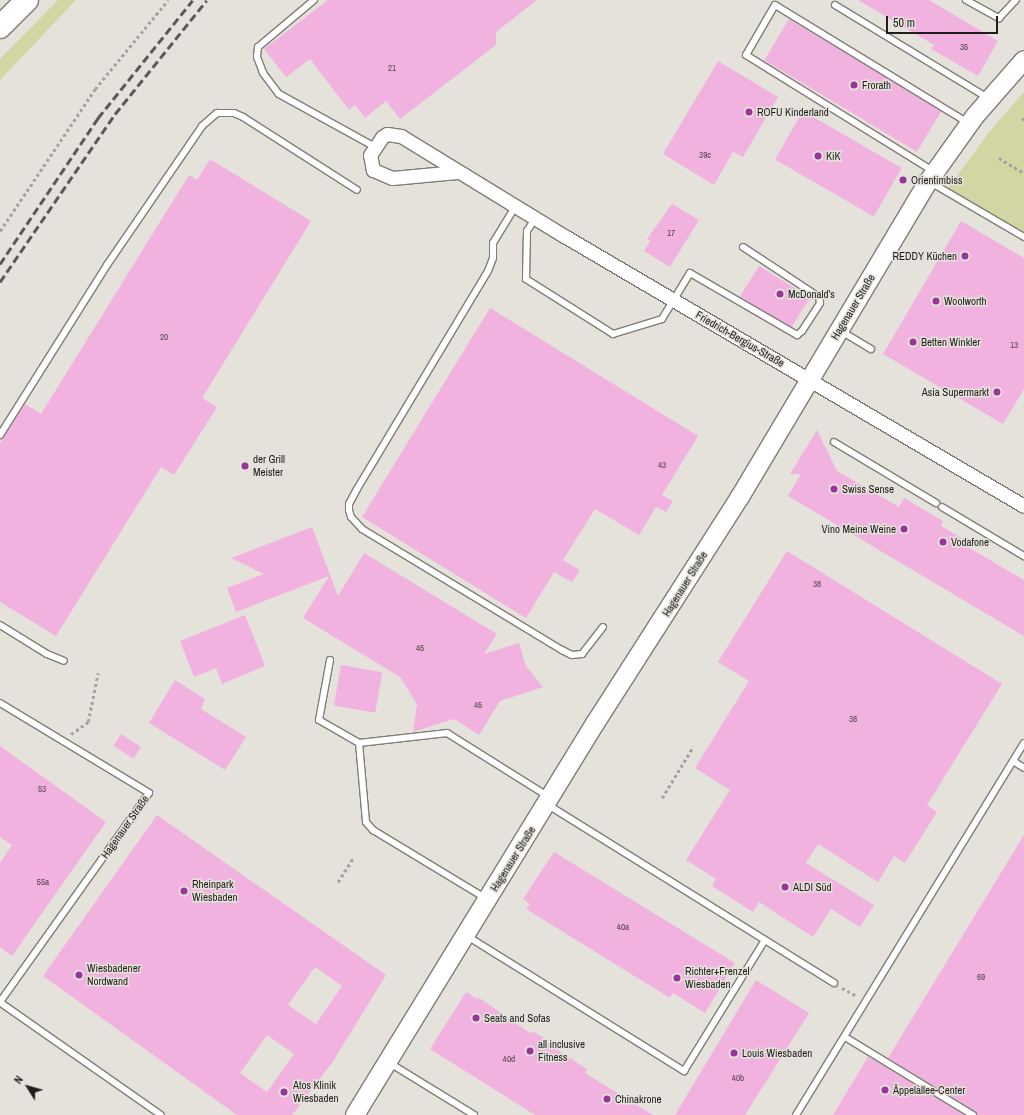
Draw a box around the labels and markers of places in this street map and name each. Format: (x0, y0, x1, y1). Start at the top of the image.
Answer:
place label: Frorath (862, 78, 891, 92)
marker: Frorath (849, 80, 859, 90)
place label: ROFU Kinderland (757, 105, 829, 119)
marker: ROFU Kinderland (744, 107, 754, 117)
place label: KiK (826, 149, 841, 163)
marker: KiK (813, 151, 823, 161)
place label: Orientimbiss (911, 173, 963, 187)
marker: Orientimbiss (898, 175, 908, 185)
place label: REDDY Küchen (892, 249, 957, 263)
marker: REDDY Küchen (960, 251, 970, 261)
place label: McDonald's (788, 287, 835, 301)
marker: McDonald's (775, 289, 785, 299)
place label: Woolworth (944, 294, 986, 308)
marker: Woolworth (931, 296, 941, 306)
place label: Betten Winkler (921, 335, 980, 349)
marker: Betten Winkler (908, 337, 918, 347)
place label: Asia Supermarkt (922, 385, 989, 399)
marker: Asia Supermarkt (992, 387, 1002, 397)
place label: der Grill Meister (253, 453, 285, 479)
marker: der Grill Meister (240, 461, 250, 471)
place label: Swiss Sense (842, 482, 894, 496)
marker: Swiss Sense (829, 484, 839, 494)
place label: Vino Meine Weine (822, 522, 896, 536)
marker: Vino Meine Weine (899, 524, 909, 534)
place label: Vodafone (951, 535, 989, 549)
marker: Vodafone (938, 537, 948, 547)
place label: Rheinpark Wiesbaden (192, 878, 238, 904)
place label: ALDI Süd (793, 880, 832, 894)
marker: ALDI Süd (780, 882, 790, 892)
marker: Rheinpark Wiesbaden (179, 886, 189, 896)
place label: Wiesbadener Nordwand (87, 962, 141, 988)
place label: Richter+Frenzel Wiesbaden (685, 965, 749, 991)
marker: Wiesbadener Nordwand (74, 970, 84, 980)
marker: Richter+Frenzel Wiesbaden (672, 973, 682, 983)
place label: Seats and Sofas (484, 1011, 550, 1025)
marker: Seats and Sofas (471, 1013, 481, 1023)
place label: all inclusive Fitness (538, 1038, 585, 1064)
marker: all inclusive Fitness (525, 1046, 535, 1056)
place label: Louis Wiesbaden (742, 1046, 812, 1060)
marker: Louis Wiesbaden (729, 1048, 739, 1058)
place label: Atos Klinik Wiesbaden (293, 1079, 339, 1105)
place label: Äppelallee-Center (893, 1083, 965, 1097)
marker: Äppelallee-Center (880, 1085, 890, 1095)
marker: Atos Klinik Wiesbaden (278, 1086, 290, 1098)
place label: Chinakrone (615, 1092, 662, 1106)
marker: Chinakrone (602, 1094, 612, 1104)

